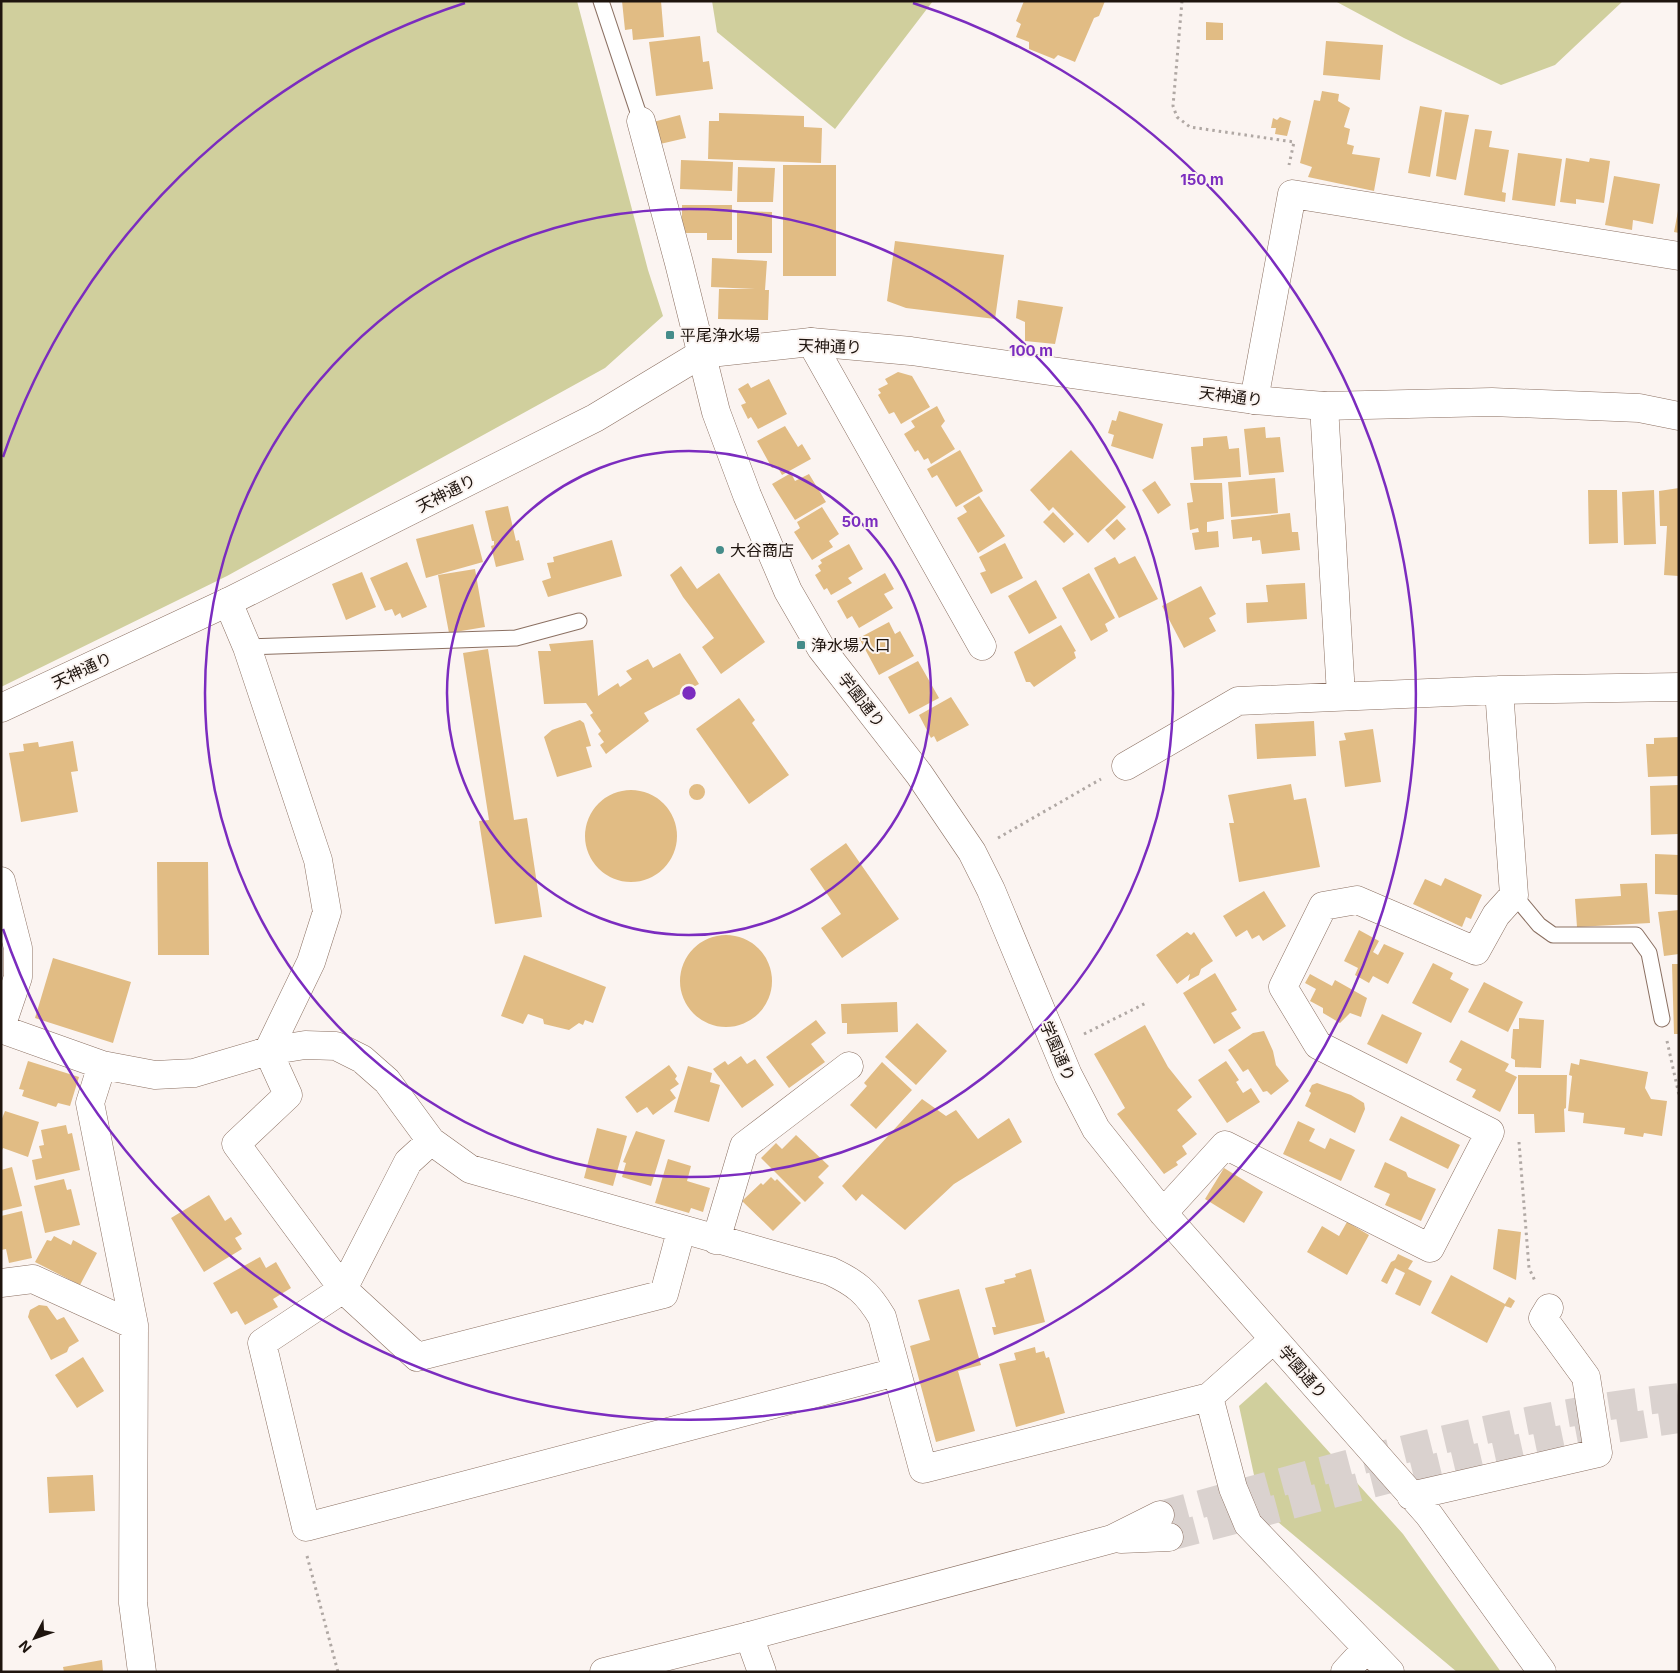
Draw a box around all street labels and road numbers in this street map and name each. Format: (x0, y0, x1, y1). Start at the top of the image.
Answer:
street label: 天神通り (798, 335, 862, 357)
street label: 天神通り (1198, 382, 1264, 410)
street label: 天神通り (413, 470, 479, 516)
street label: 天神通り (49, 647, 115, 693)
street label: 学園通り (834, 669, 890, 731)
street label: 学園通り (1036, 1018, 1080, 1084)
street label: 学園通り (1274, 1341, 1332, 1403)

